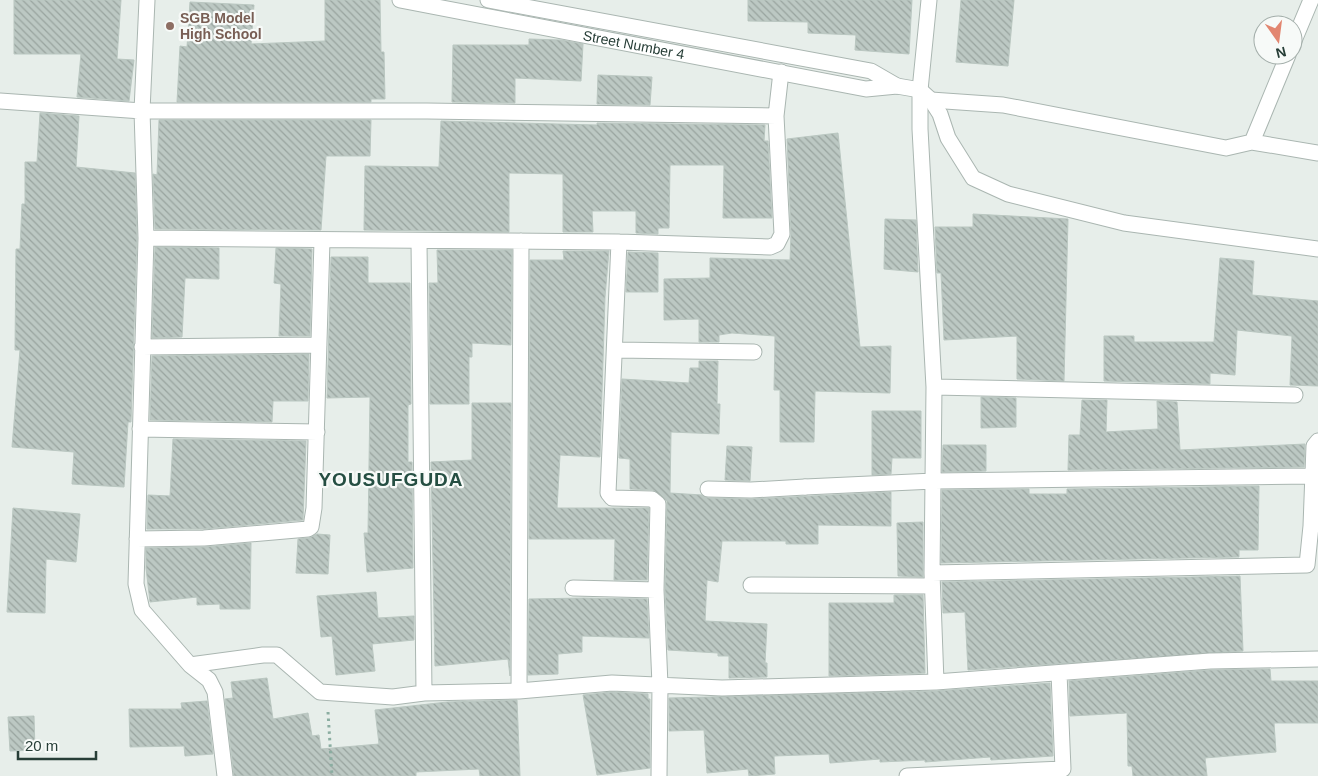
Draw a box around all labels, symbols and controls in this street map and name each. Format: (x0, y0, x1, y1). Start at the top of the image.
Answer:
place label: SGB Model High School (180, 10, 262, 42)
north arrow (1253, 15, 1303, 65)
marker: SGB Model High School (164, 20, 176, 32)
street label: Street Number 4 (582, 27, 686, 62)
text: N (1274, 44, 1288, 62)
district label: YOUSUFGUDA (318, 469, 464, 490)
scale bar (18, 728, 95, 760)
text: 20 m (25, 737, 58, 754)

